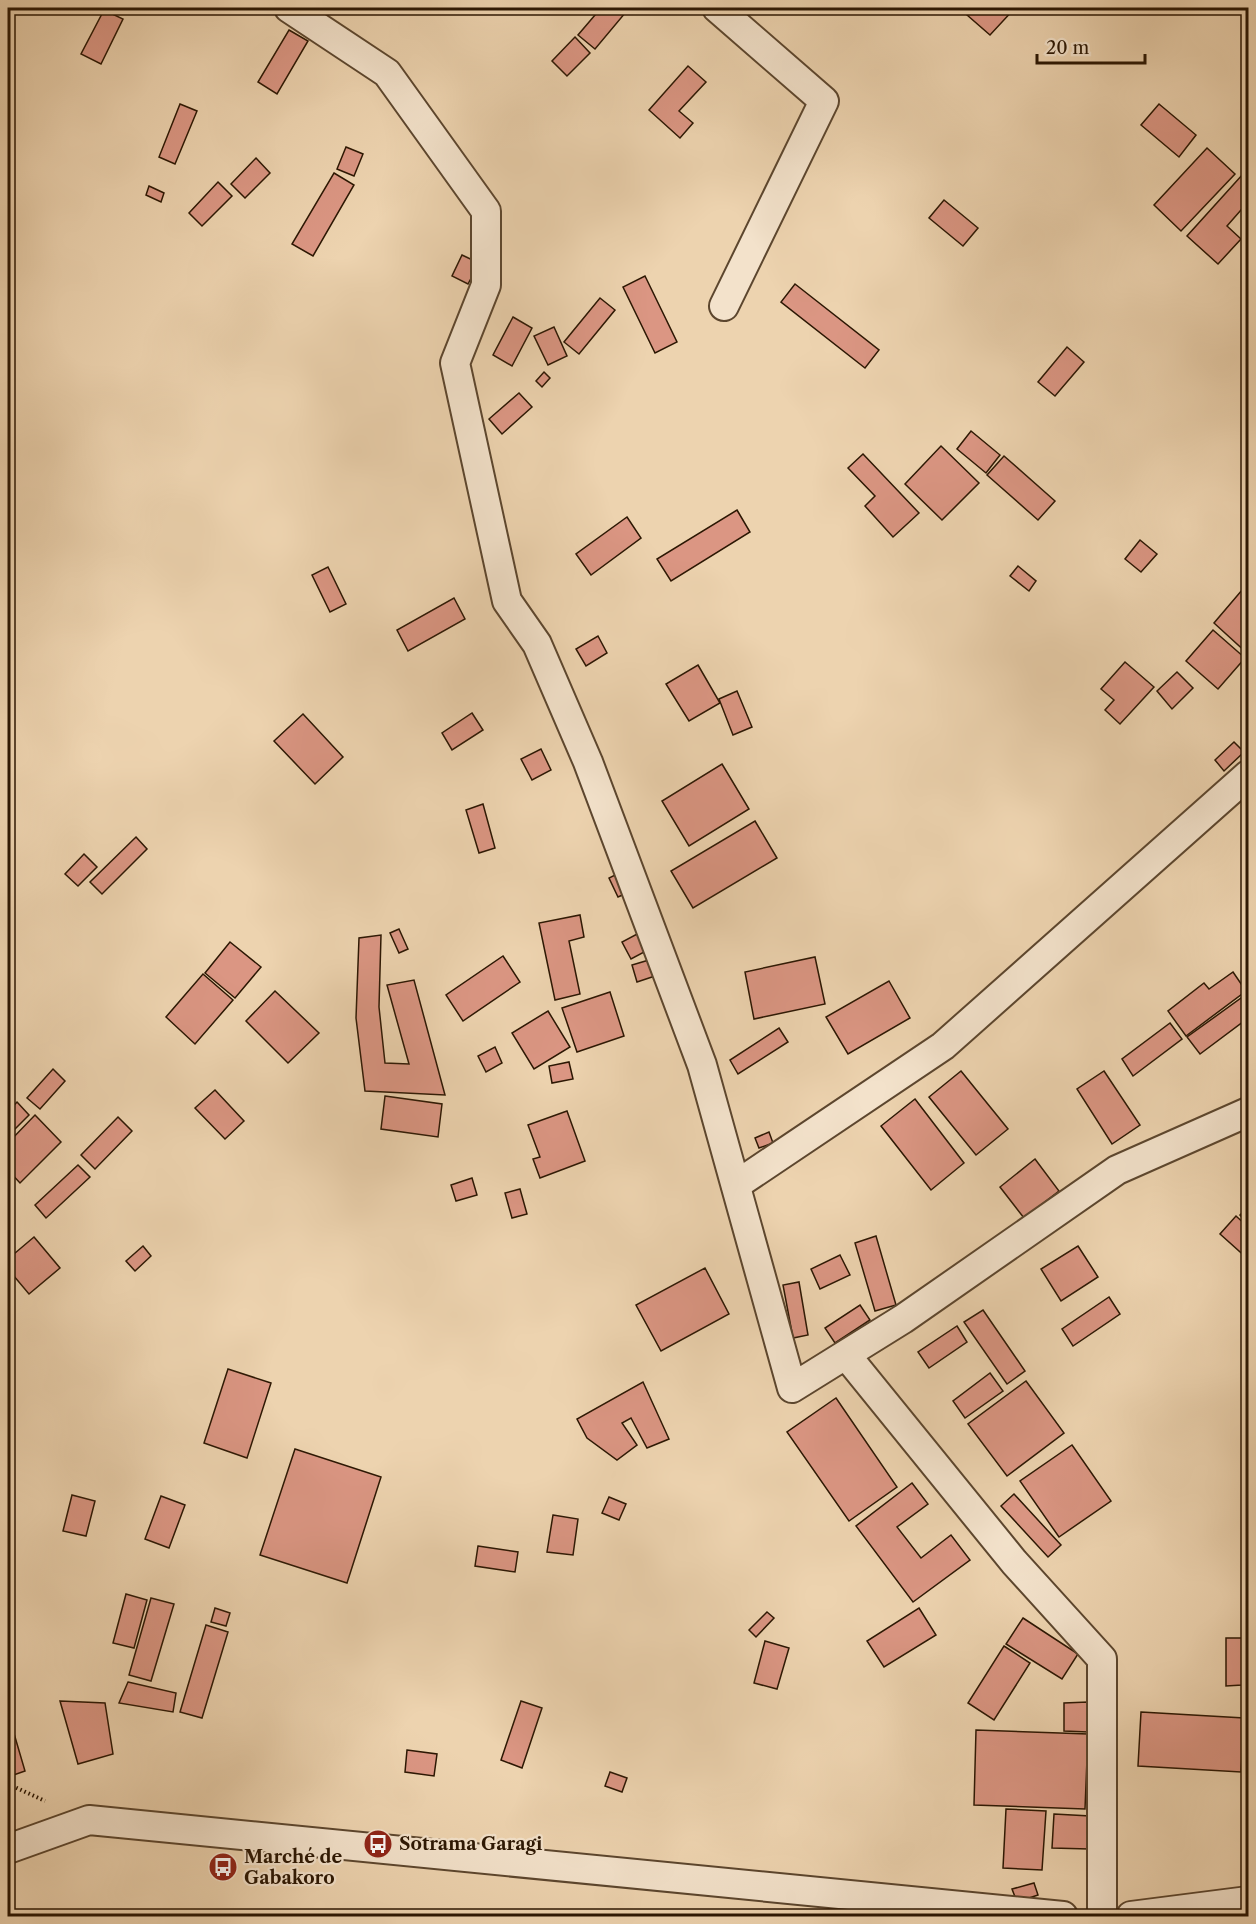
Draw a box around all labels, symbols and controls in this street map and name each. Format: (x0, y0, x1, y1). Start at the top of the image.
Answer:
scale bar (1037, 27, 1145, 65)
text: 20 m (1046, 37, 1090, 59)
bus stop icon: Sotrama Garagi (362, 1828, 394, 1860)
place label: Sotrama Garagi (399, 1833, 543, 1855)
place label: Marché de Gabakoro (244, 1846, 343, 1889)
bus stop icon: Marché de Gabakoro (207, 1851, 239, 1883)

